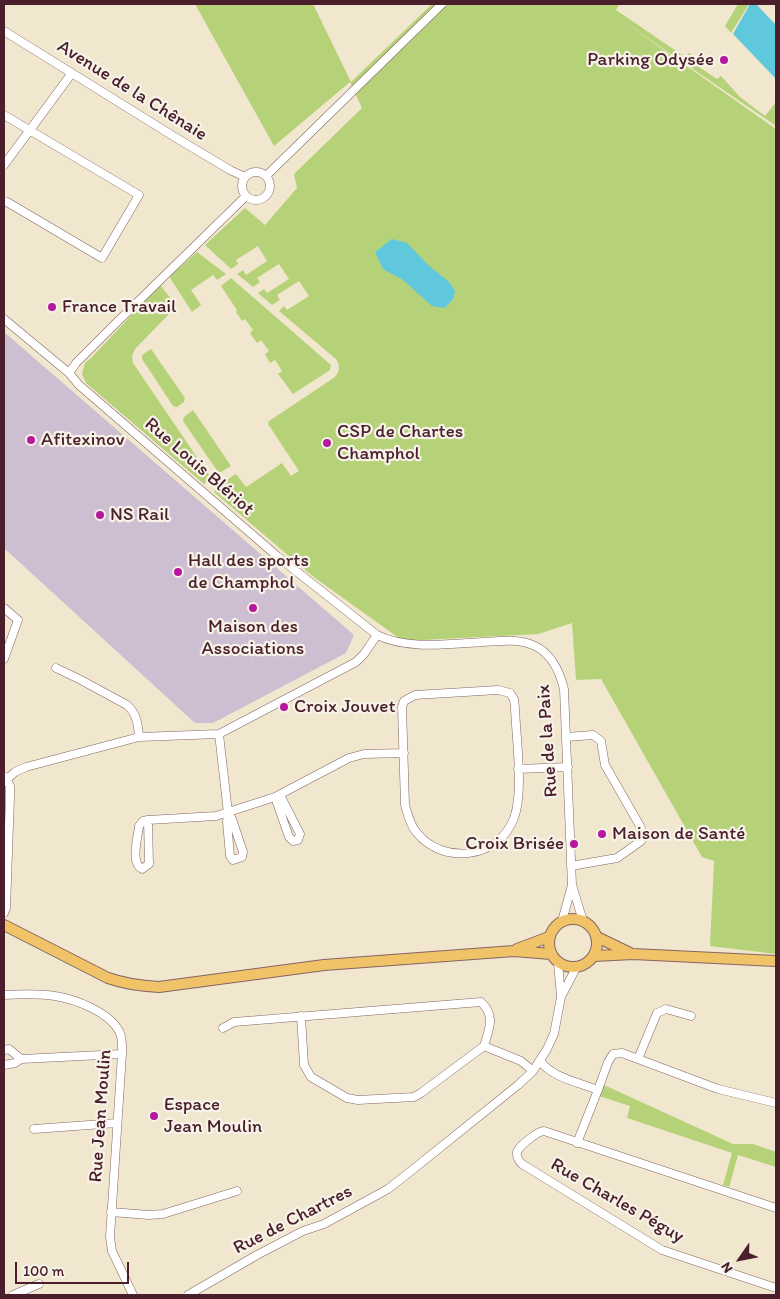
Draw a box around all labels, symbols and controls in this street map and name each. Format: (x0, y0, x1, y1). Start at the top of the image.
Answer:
street label: Avenue de la Chênaie (53, 36, 211, 146)
place label: Parking Odysée (587, 49, 714, 71)
marker: Parking Odysée (718, 54, 730, 66)
place label: France Travail (62, 296, 176, 318)
marker: France Travail (46, 301, 58, 313)
street label: Rue Louis Blériot (139, 413, 259, 521)
place label: CSP de Chartes Champhol (337, 421, 463, 465)
place label: Afitexinov (41, 429, 124, 451)
marker: Afitexinov (25, 434, 37, 446)
marker: CSP de Chartes Champhol (321, 437, 333, 449)
place label: NS Rail (110, 504, 169, 526)
marker: NS Rail (94, 509, 106, 521)
place label: Hall des sports de Champhol (188, 550, 309, 594)
marker: Hall des sports de Champhol (172, 566, 184, 578)
marker: Maison des Associations (247, 602, 259, 614)
place label: Maison des Associations (202, 616, 304, 660)
street label: Rue de la Paix (533, 684, 563, 798)
place label: Croix Jouvet (294, 696, 395, 718)
marker: Croix Jouvet (278, 701, 290, 713)
place label: Maison de Santé (612, 823, 745, 845)
marker: Maison de Santé (596, 828, 608, 840)
place label: Croix Brisée (465, 833, 564, 855)
marker: Croix Brisée (568, 838, 580, 850)
street label: Rue Jean Moulin (85, 1049, 117, 1183)
place label: Espace Jean Moulin (164, 1094, 262, 1138)
marker: Espace Jean Moulin (148, 1110, 160, 1122)
street label: Rue Charles Péguy (546, 1154, 688, 1248)
street label: Rue de Chartres (230, 1180, 356, 1260)
north arrow (715, 1234, 765, 1284)
scale bar (18, 1252, 131, 1284)
text: N (717, 1259, 737, 1276)
text: 100 m (23, 1262, 64, 1280)

